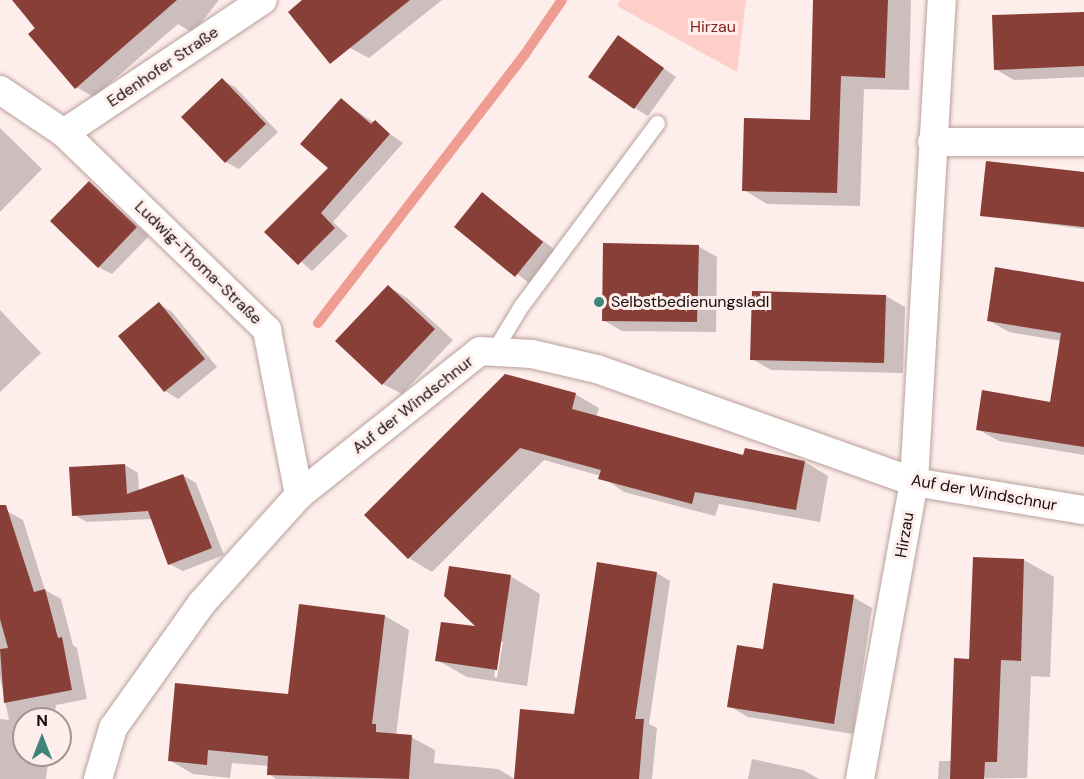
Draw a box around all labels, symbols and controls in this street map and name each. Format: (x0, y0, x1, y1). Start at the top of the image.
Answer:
park label: Hirzau (690, 17, 736, 37)
street label: Edenhofer Straße (104, 23, 222, 111)
street label: Ludwig-Thoma-Straße (130, 197, 266, 329)
place label: Selbstbedienungsladl (611, 292, 769, 312)
marker: Selbstbedienungsladl (592, 295, 606, 309)
street label: Auf der Windschnur (349, 352, 477, 458)
street label: Auf der Windschnur (910, 471, 1058, 515)
street label: Hirzau (892, 511, 918, 559)
north arrow (12, 707, 72, 767)
text: N (36, 710, 48, 731)

